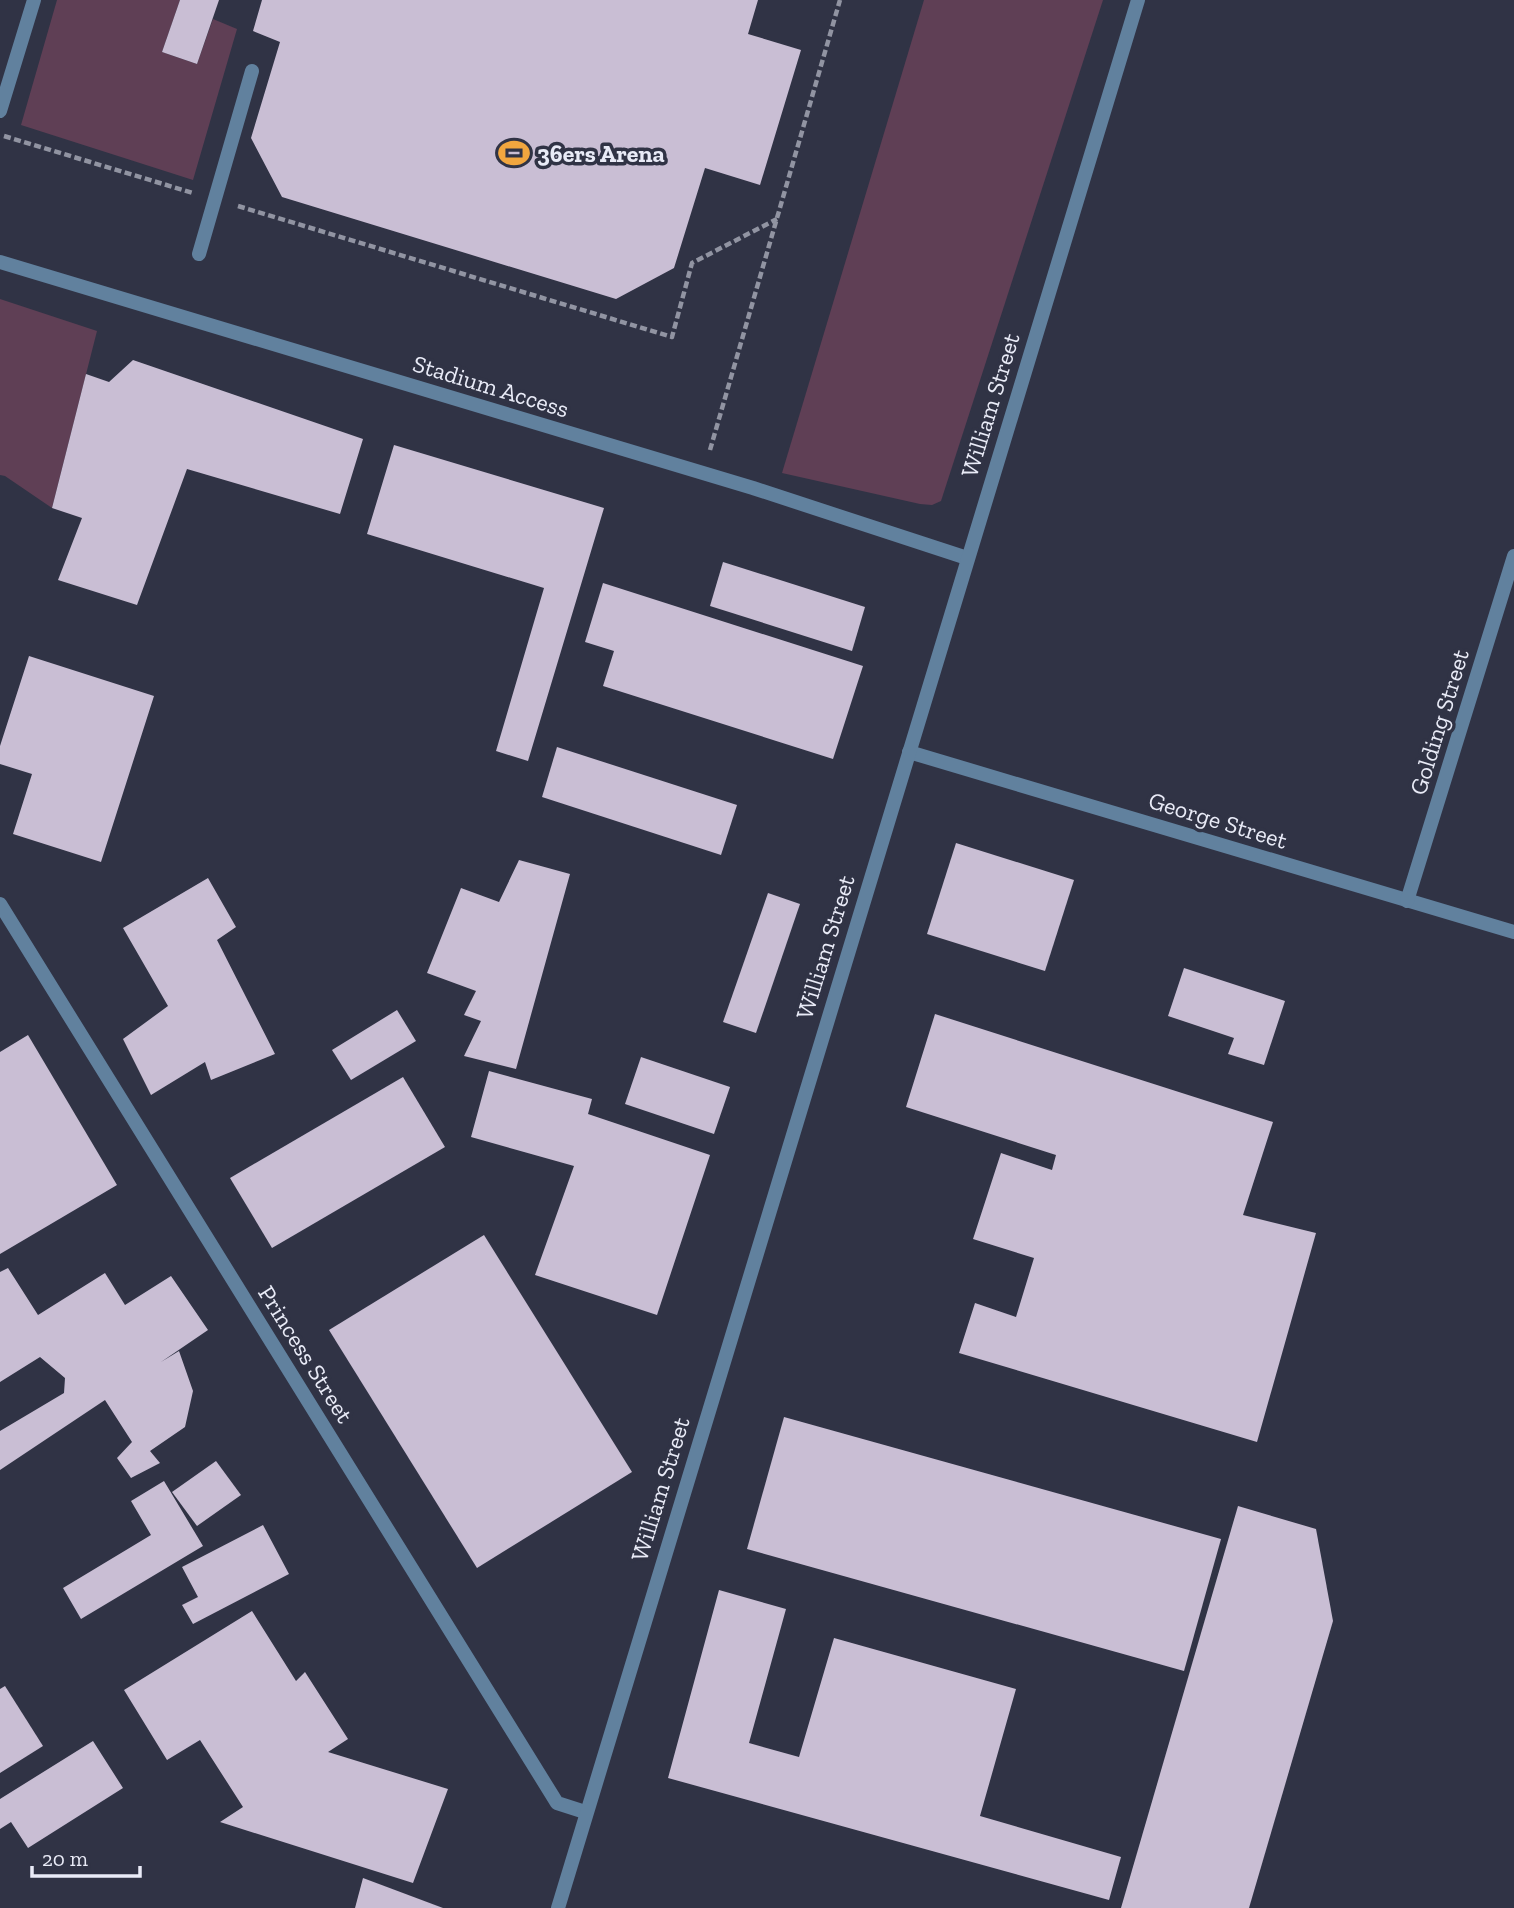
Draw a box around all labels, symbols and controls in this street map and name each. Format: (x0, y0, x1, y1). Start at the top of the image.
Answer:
sports icon: 36ers Arena (497, 136, 531, 170)
place label: 36ers Arena (537, 139, 665, 168)
street label: William Street (954, 329, 1026, 481)
street label: Stadium Access (409, 348, 573, 424)
street label: Golding Street (1403, 646, 1475, 798)
street label: George Street (1145, 785, 1291, 855)
street label: William Street (789, 871, 861, 1023)
street label: Princess Street (252, 1280, 360, 1428)
street label: William Street (624, 1413, 696, 1565)
scale bar (32, 1834, 140, 1878)
text: 20 m (42, 1846, 88, 1871)

